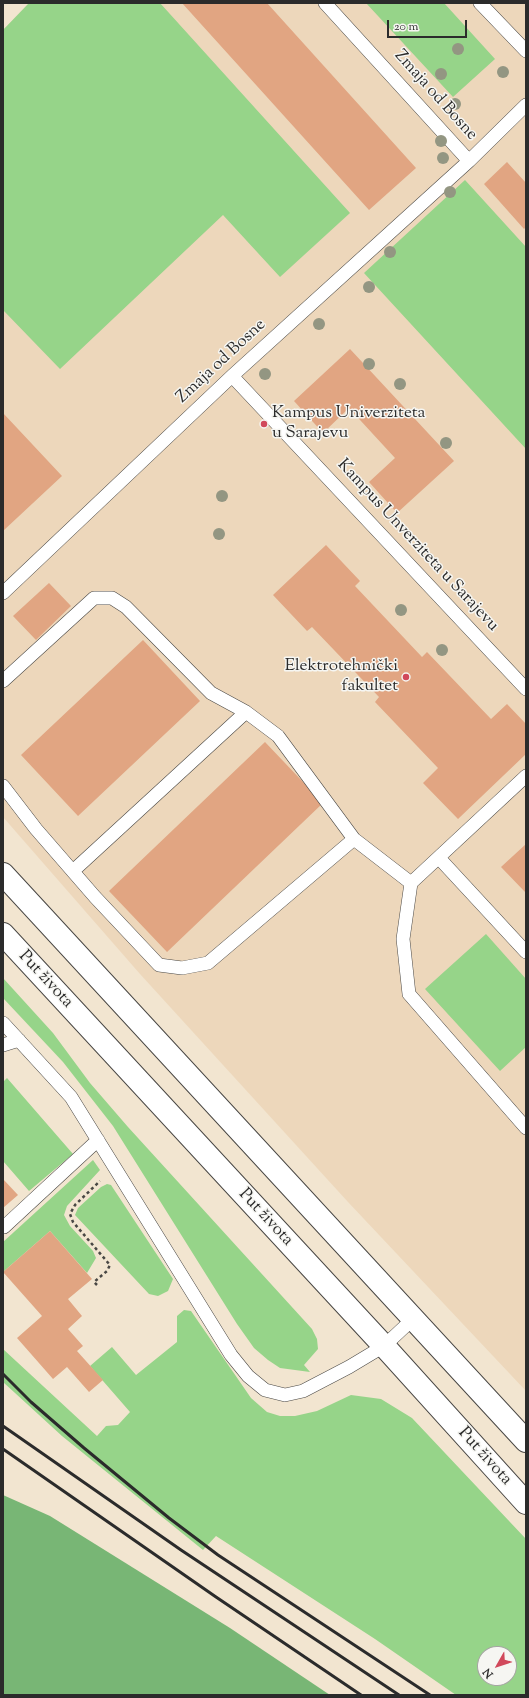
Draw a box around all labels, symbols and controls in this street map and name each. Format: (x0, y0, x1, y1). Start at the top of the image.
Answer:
scale bar (389, 12, 469, 38)
text: 20 m (394, 18, 418, 36)
street label: Zmaja od Bosne (389, 47, 481, 145)
street label: Zmaja od Bosne (173, 316, 271, 408)
place label: Kampus Univerziteta u Sarajevu (272, 404, 425, 444)
marker: Kampus Univerziteta u Sarajevu (259, 419, 269, 429)
street label: Kampus Unverziteta u Sarajevu (332, 456, 502, 636)
place label: Elektrotehnički fakultet (285, 657, 398, 697)
marker: Elektrotehnički fakultet (401, 672, 411, 682)
street label: Put života (13, 947, 77, 1013)
street label: Put života (233, 1185, 297, 1251)
street label: Put života (453, 1424, 515, 1490)
north arrow (477, 1646, 517, 1686)
text: N (479, 1664, 497, 1681)

